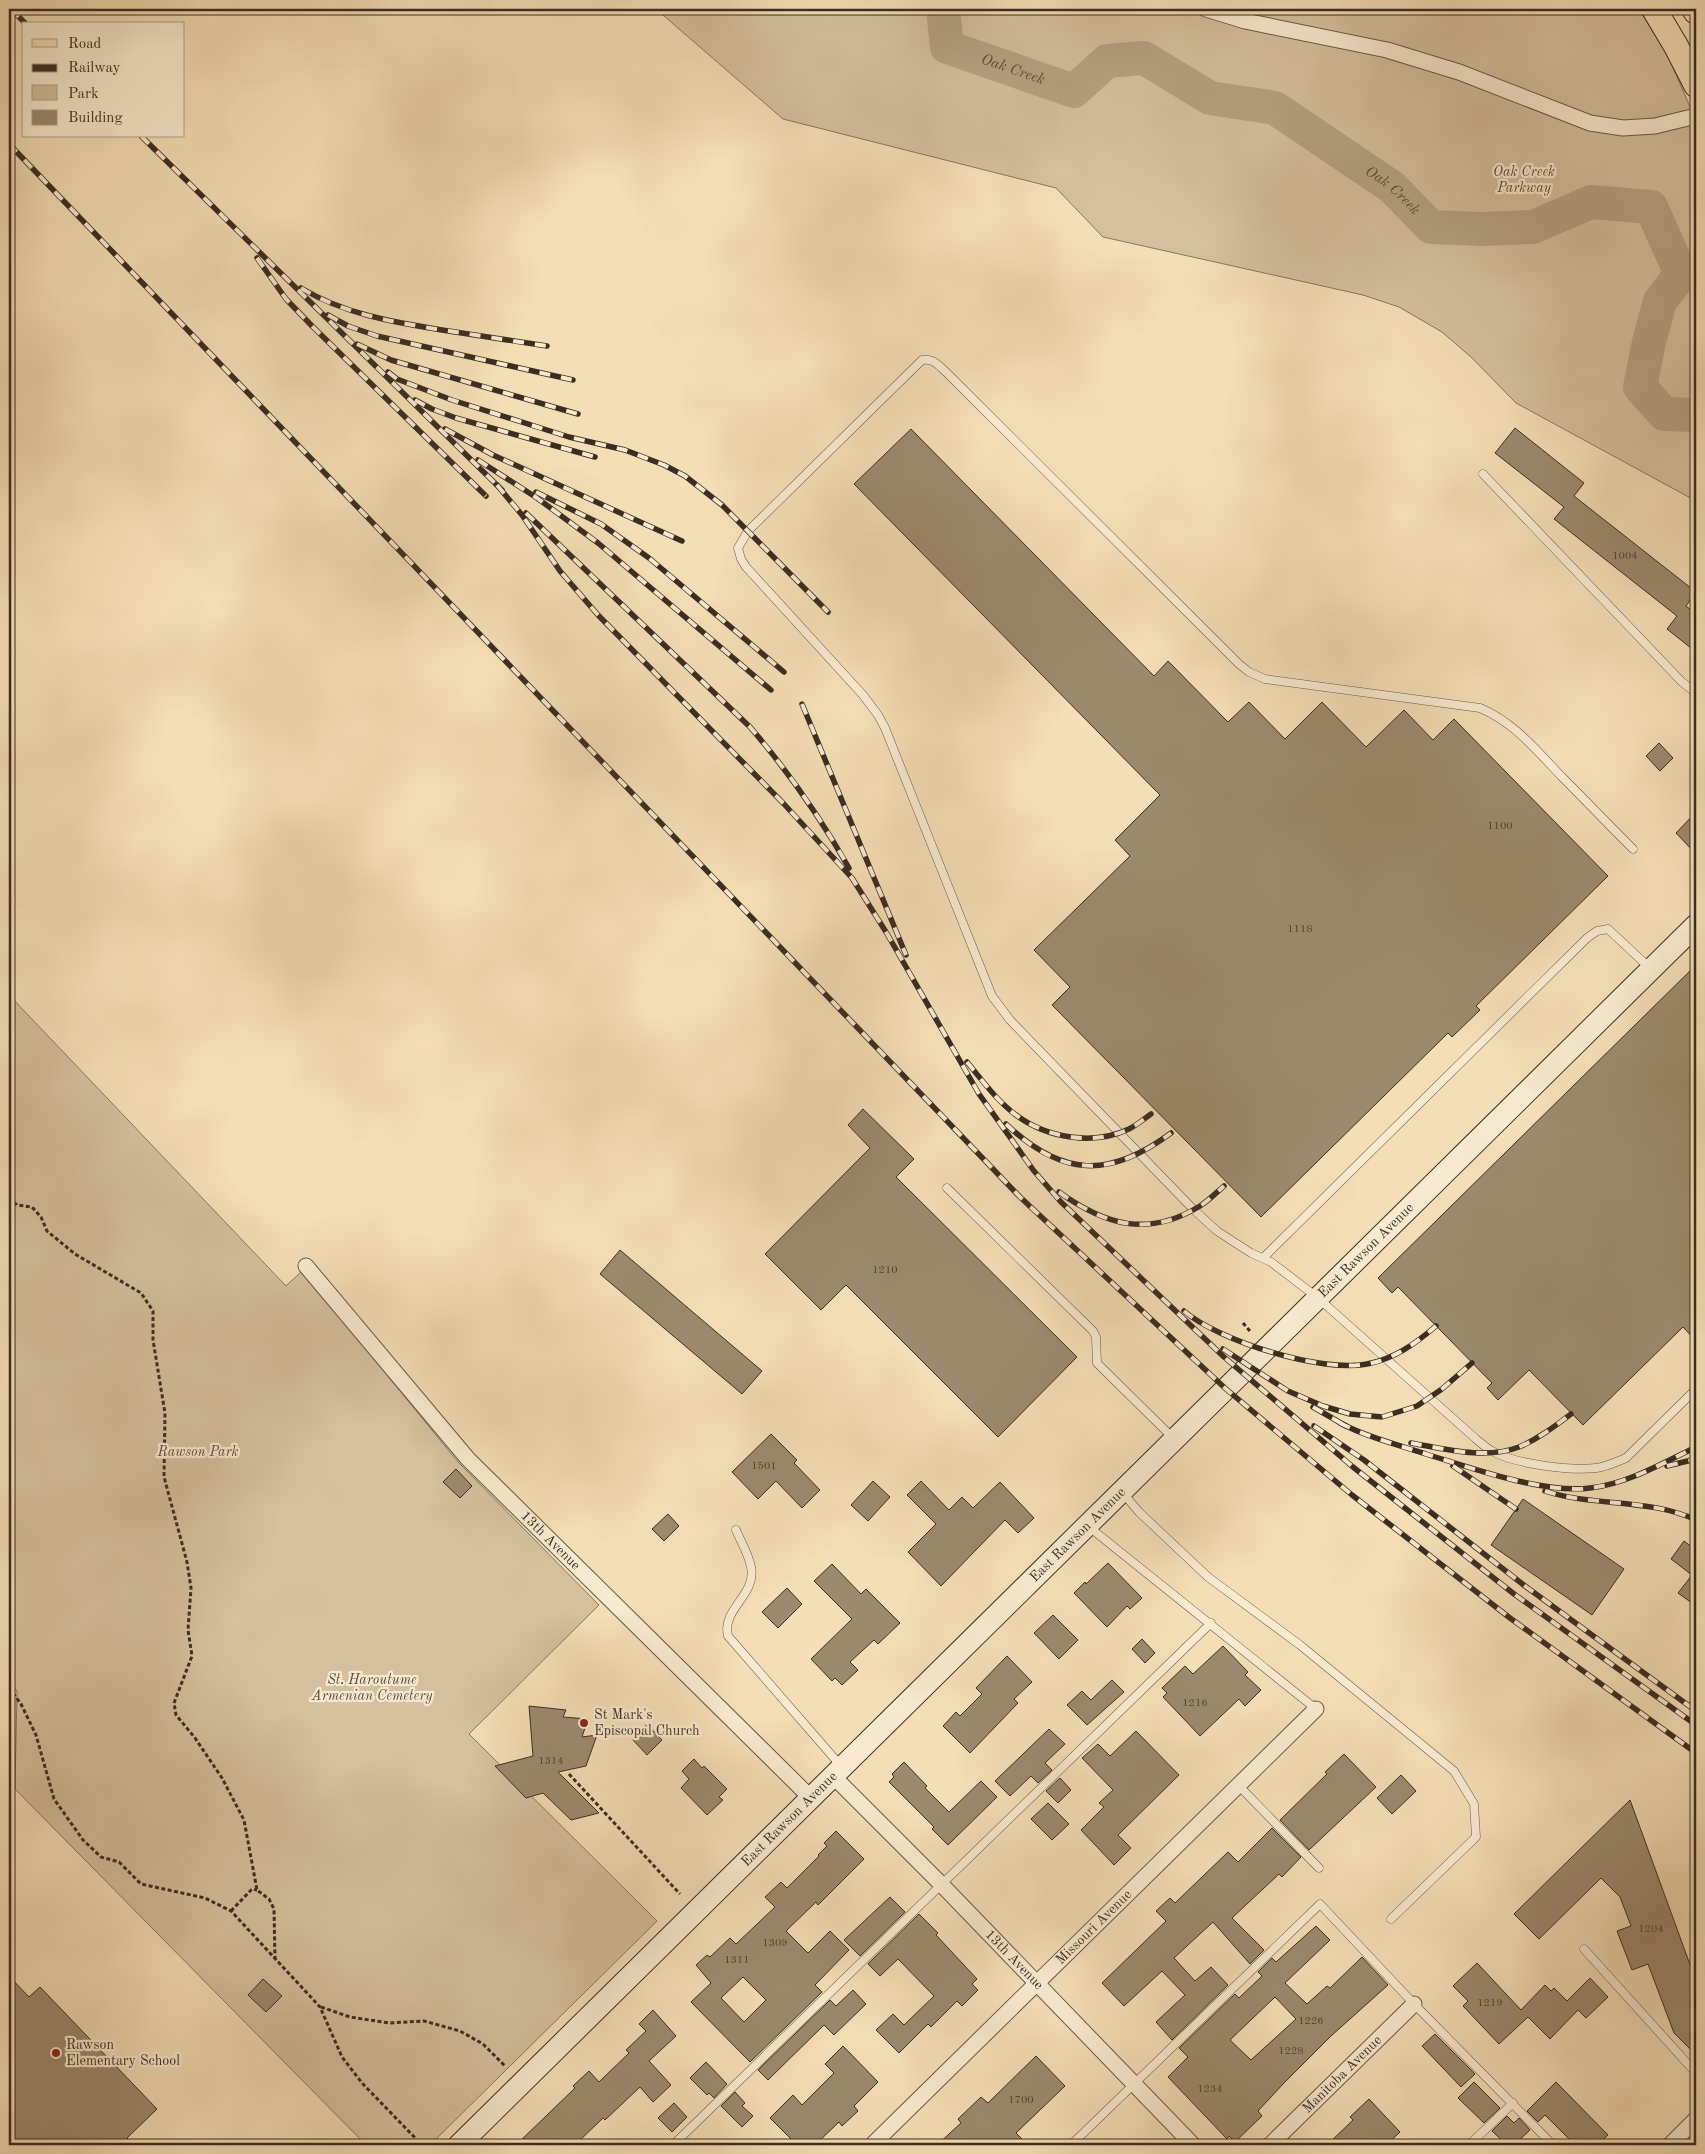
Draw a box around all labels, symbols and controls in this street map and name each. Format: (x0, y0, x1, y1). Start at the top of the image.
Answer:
legend (22, 22, 185, 138)
text: Road (68, 37, 102, 52)
water label: Oak Creek (979, 52, 1047, 88)
text: Railway (68, 61, 121, 76)
text: Park (68, 87, 99, 102)
text: Building (68, 111, 123, 126)
water label: Oak Creek (1362, 164, 1422, 218)
park label: Oak Creek Parkway (1493, 165, 1555, 196)
house number: 1004 (1612, 551, 1638, 562)
house number: 1100 (1487, 821, 1513, 832)
house number: 1118 (1287, 924, 1313, 935)
street label: East Rawson Avenue (1316, 1200, 1417, 1300)
house number: 1210 (872, 1265, 898, 1276)
park label: Rawson Park (157, 1445, 239, 1459)
house number: 1501 (751, 1461, 777, 1472)
street label: East Rawson Avenue (1027, 1485, 1128, 1585)
street label: 13th Avenue (518, 1508, 583, 1573)
park label: St. Haroutume Armenian Cemetery (311, 1673, 433, 1704)
house number: 1216 (1182, 1698, 1208, 1709)
place label: St Mark's Episcopal Church (594, 1708, 700, 1738)
marker: St Mark's Episcopal Church (578, 1717, 590, 1729)
house number: 1314 (538, 1756, 564, 1767)
street label: East Rawson Avenue (739, 1769, 840, 1869)
street label: Missouri Avenue (1053, 1887, 1135, 1967)
house number: 1204 (1638, 1924, 1664, 1935)
street label: 13th Avenue (982, 1927, 1046, 1992)
house number: 1309 (762, 1938, 788, 1949)
house number: 1311 (724, 1955, 750, 1966)
house number: 1219 (1477, 1998, 1503, 2009)
house number: 1226 (1298, 2016, 1324, 2027)
street label: Manitoba Avenue (1300, 2033, 1384, 2116)
place label: Rawson Elementary School (66, 2038, 180, 2068)
house number: 1228 (1278, 2046, 1304, 2057)
marker: Rawson Elementary School (50, 2047, 62, 2059)
house number: 1234 (1197, 2084, 1223, 2095)
house number: 1700 (1008, 2095, 1034, 2106)

